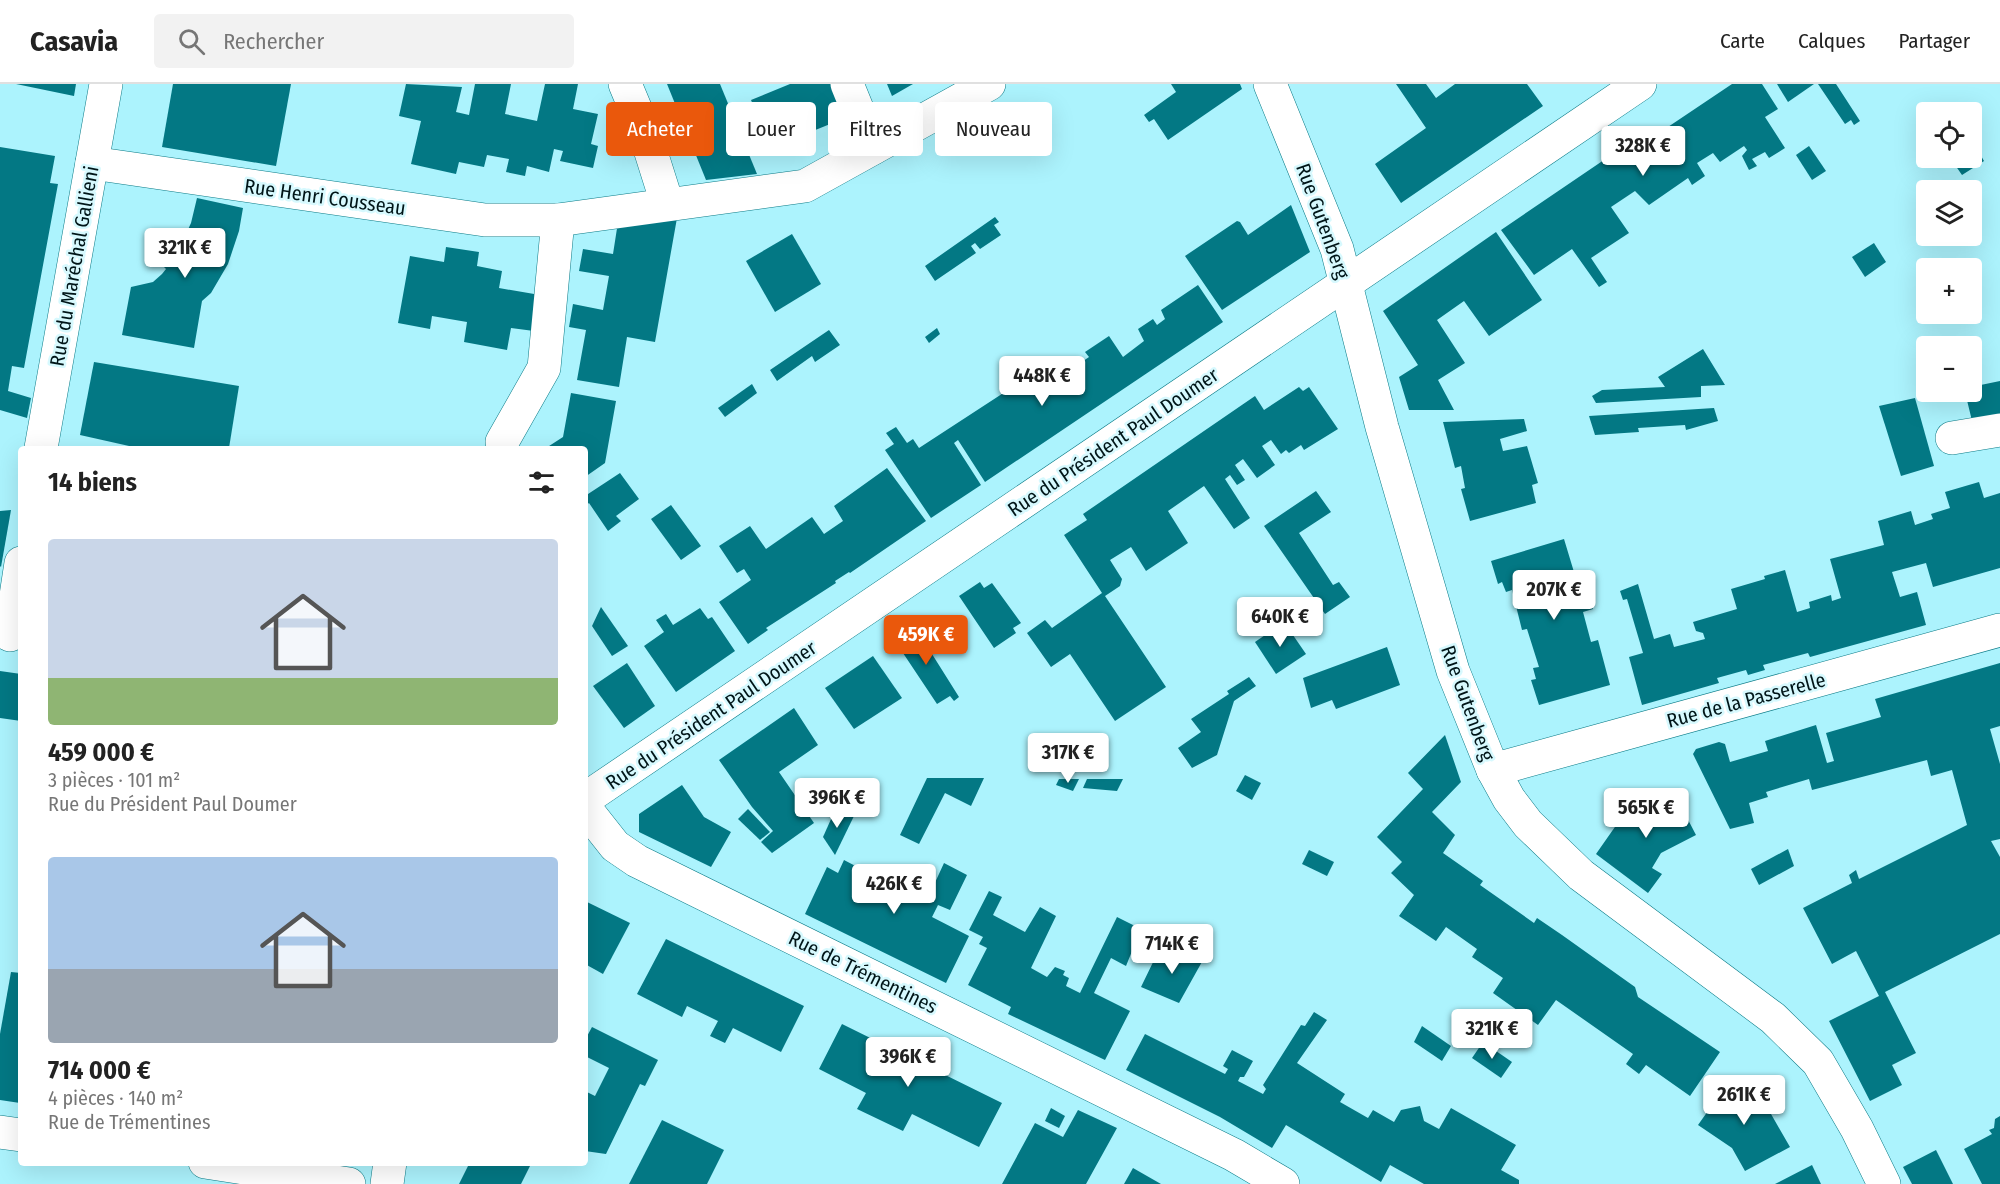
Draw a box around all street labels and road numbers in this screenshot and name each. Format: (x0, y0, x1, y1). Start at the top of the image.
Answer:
street label: Rue Gutenberg (1291, 160, 1355, 283)
street label: Rue du Maréchal Gallieni (45, 164, 103, 368)
street label: Rue Henri Cousseau (243, 174, 407, 220)
street label: Rue du Président Paul Doumer (1003, 363, 1223, 521)
street label: Rue du Président Paul Doumer (601, 636, 821, 794)
street label: Rue Gutenberg (1436, 642, 1500, 765)
street label: Rue de la Passerelle (1664, 667, 1828, 733)
street label: Rue de Trémentines (785, 926, 941, 1018)

